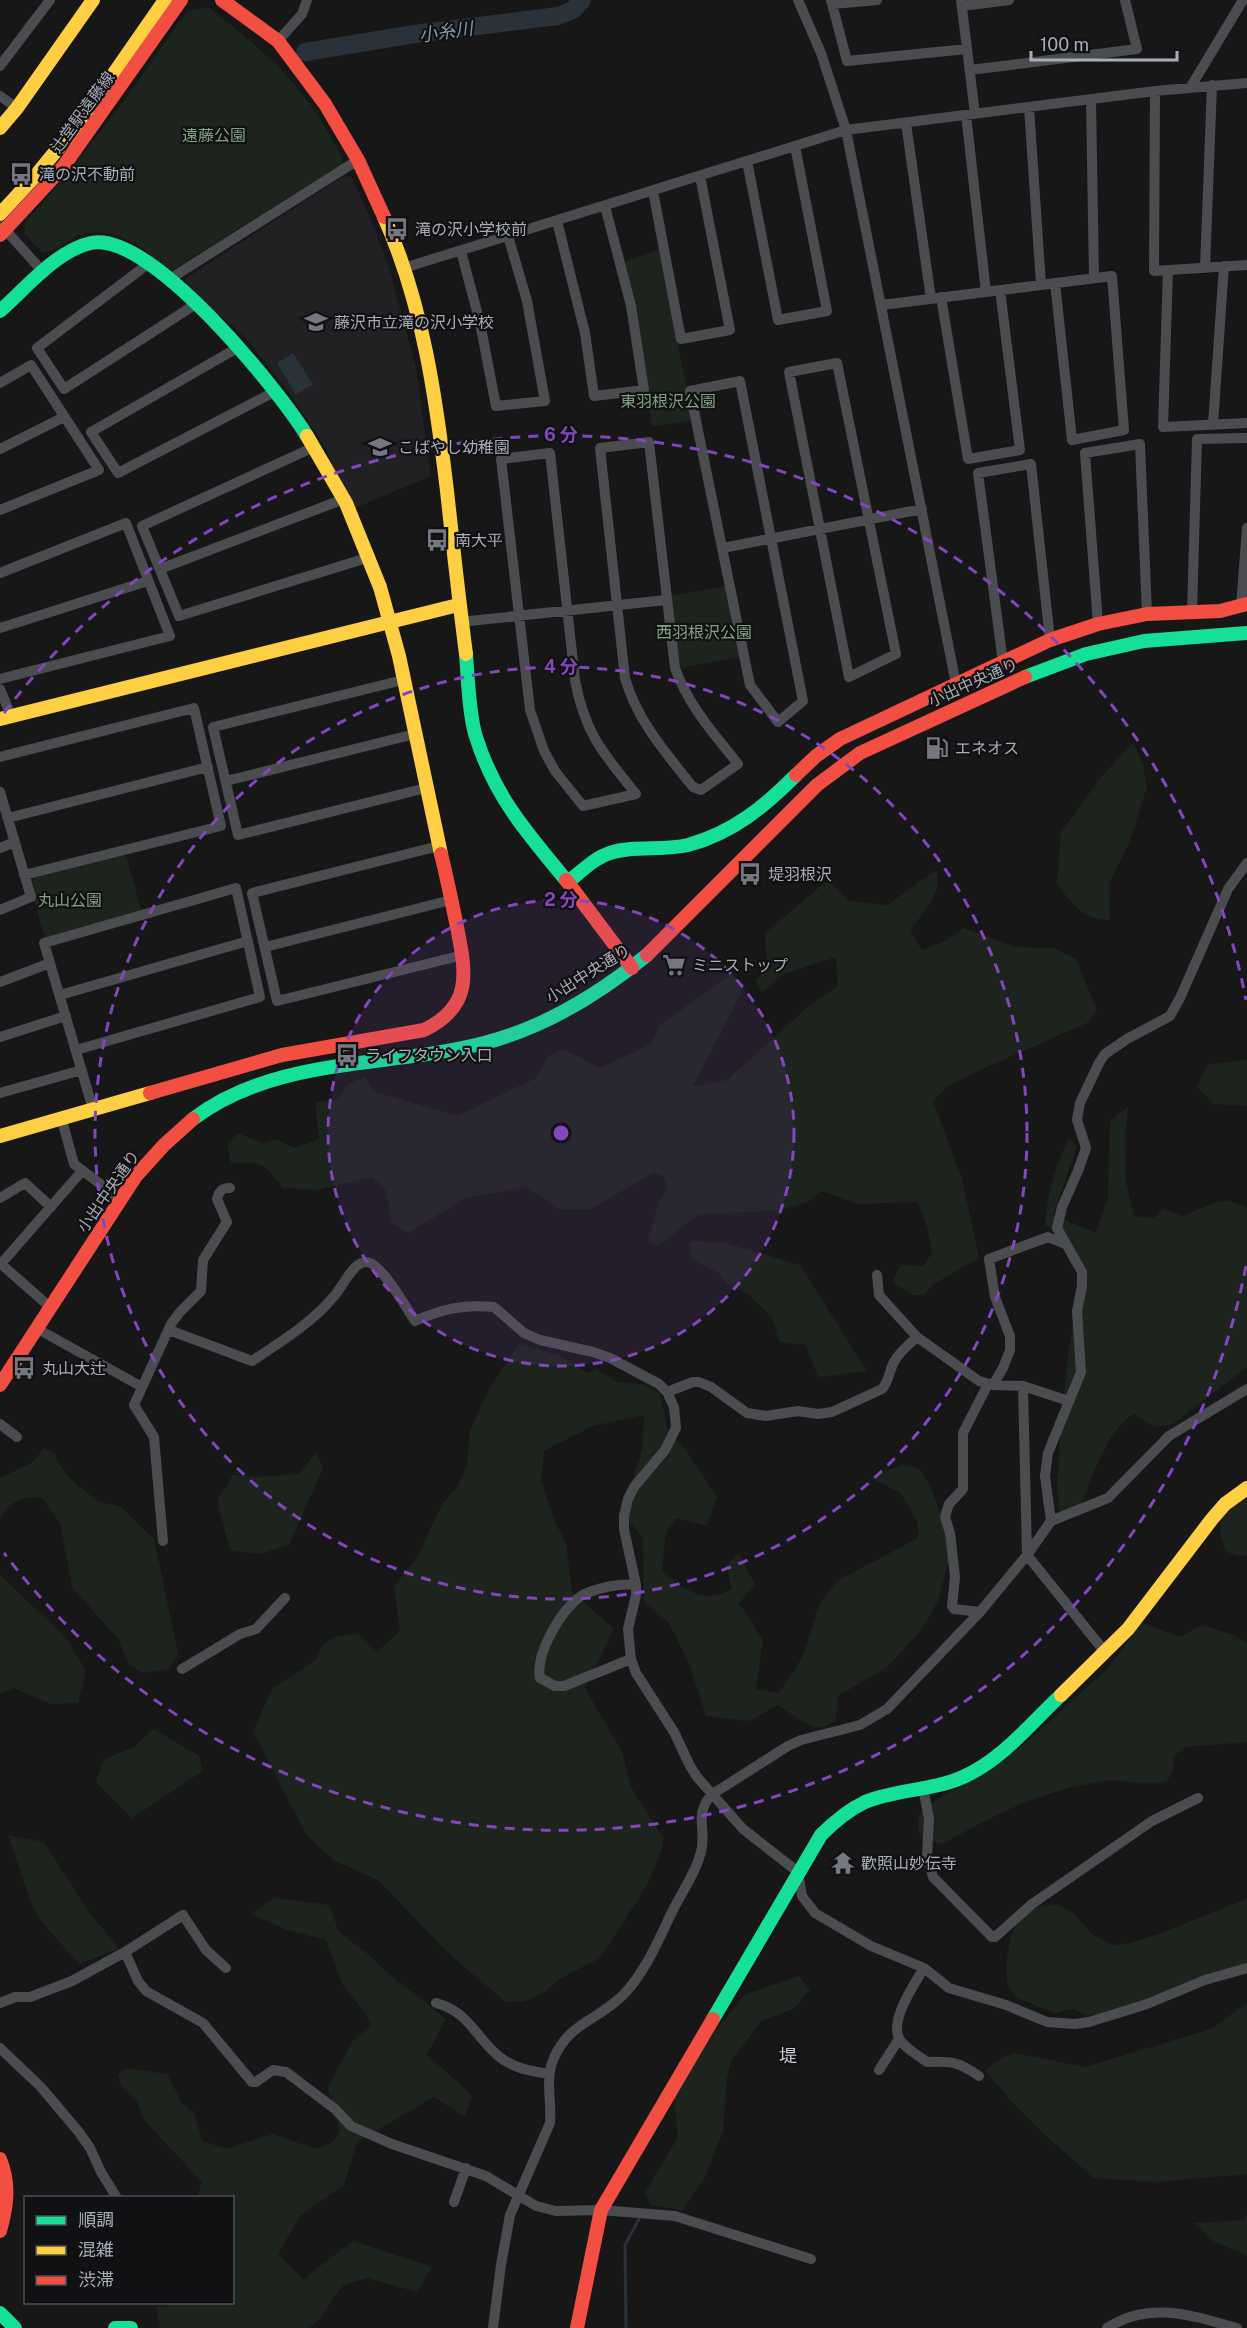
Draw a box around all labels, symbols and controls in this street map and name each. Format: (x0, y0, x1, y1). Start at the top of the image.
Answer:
water label: 小糸川 (418, 17, 476, 46)
scale bar (1031, 24, 1176, 62)
text: 100 m (1040, 34, 1089, 55)
street label: 辻堂駅遠藤線 (47, 68, 118, 157)
park label: 遠藤公園 (182, 126, 246, 145)
bus stop icon: 滝の沢不動前 (8, 161, 34, 187)
place label: 滝の沢不動前 (39, 165, 135, 184)
bus stop icon: 滝の沢小学校前 (384, 216, 410, 242)
place label: 滝の沢小学校前 (415, 220, 527, 239)
school or university icon: 藤沢市立滝の沢小学校 (303, 309, 329, 335)
place label: 藤沢市立滝の沢小学校 (334, 313, 494, 332)
park label: 東羽根沢公園 (620, 392, 716, 411)
text: 6 分 (544, 424, 578, 445)
school or university icon: こばやし幼稚園 (367, 434, 393, 460)
place label: こばやし幼稚園 (398, 438, 510, 457)
bus stop icon: 南大平 (424, 527, 450, 553)
place label: 南大平 (455, 531, 503, 550)
park label: 西羽根沢公園 (656, 623, 752, 642)
street label: 小出中央通り (925, 654, 1021, 711)
text: 4 分 (544, 656, 578, 677)
fuel station icon: エネオス (924, 735, 950, 761)
place label: エネオス (955, 739, 1019, 758)
bus stop icon: 堤羽根沢 (737, 861, 763, 887)
place label: 堤羽根沢 (768, 865, 832, 884)
text: 2 分 (544, 889, 578, 910)
park label: 丸山公園 (38, 891, 102, 910)
street label: 小出中央通り (543, 940, 634, 1007)
supermarket icon: ミニストップ (661, 952, 687, 978)
place label: ミニストップ (692, 956, 788, 975)
bus stop icon: ライフタウン入口 (334, 1042, 360, 1068)
place label: ライフタウン入口 (365, 1046, 493, 1065)
centre of rings (551, 1123, 571, 1143)
street label: 小出中央通り (73, 1147, 144, 1236)
bus stop icon: 丸山大辻 (11, 1355, 37, 1381)
place label: 丸山大辻 (42, 1359, 106, 1378)
temple icon: 歡照山妙伝寺 (830, 1850, 856, 1876)
place label: 歡照山妙伝寺 (861, 1854, 957, 1873)
district label: 堤 (779, 2045, 797, 2066)
legend (24, 2196, 234, 2304)
text: 順調 (78, 2209, 114, 2230)
text: 混雑 (78, 2239, 114, 2260)
text: 渋滞 (78, 2269, 114, 2290)

